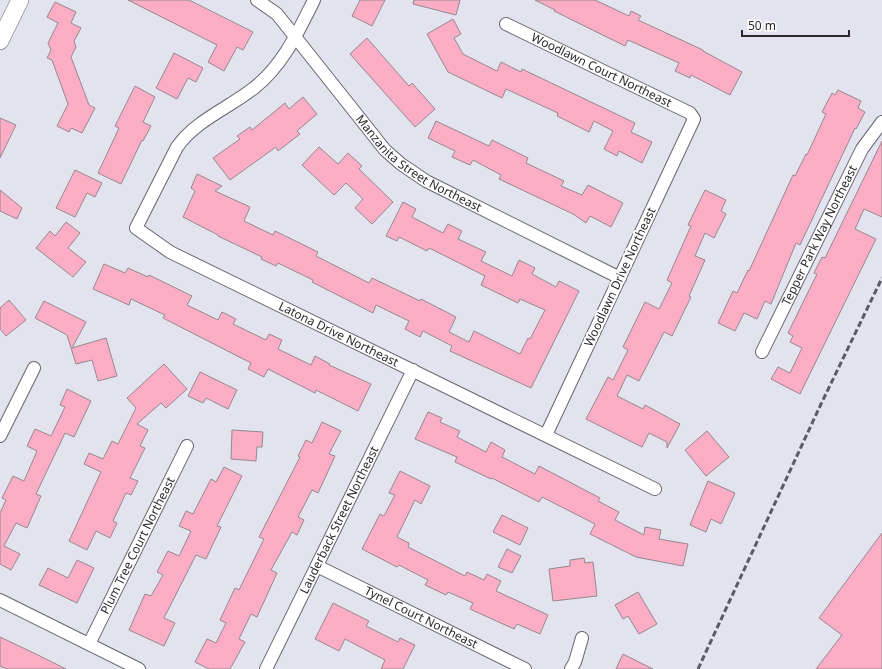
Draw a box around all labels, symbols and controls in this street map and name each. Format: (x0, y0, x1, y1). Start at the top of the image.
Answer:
scale bar (742, 12, 849, 38)
text: 50 m (748, 17, 776, 34)
street label: Woodlawn Court Northeast (529, 28, 675, 111)
street label: Manzanita Street Northeast (352, 111, 485, 216)
street label: Tepper Park Way Northeast (777, 162, 861, 308)
street label: Woodlawn Drive Northeast (580, 204, 660, 349)
street label: Latona Drive Northeast (276, 297, 402, 371)
street label: Lauderback Street Northeast (295, 443, 383, 596)
street label: Plum Tree Court Northeast (96, 473, 179, 617)
street label: Tynel Court Northeast (362, 582, 481, 653)

